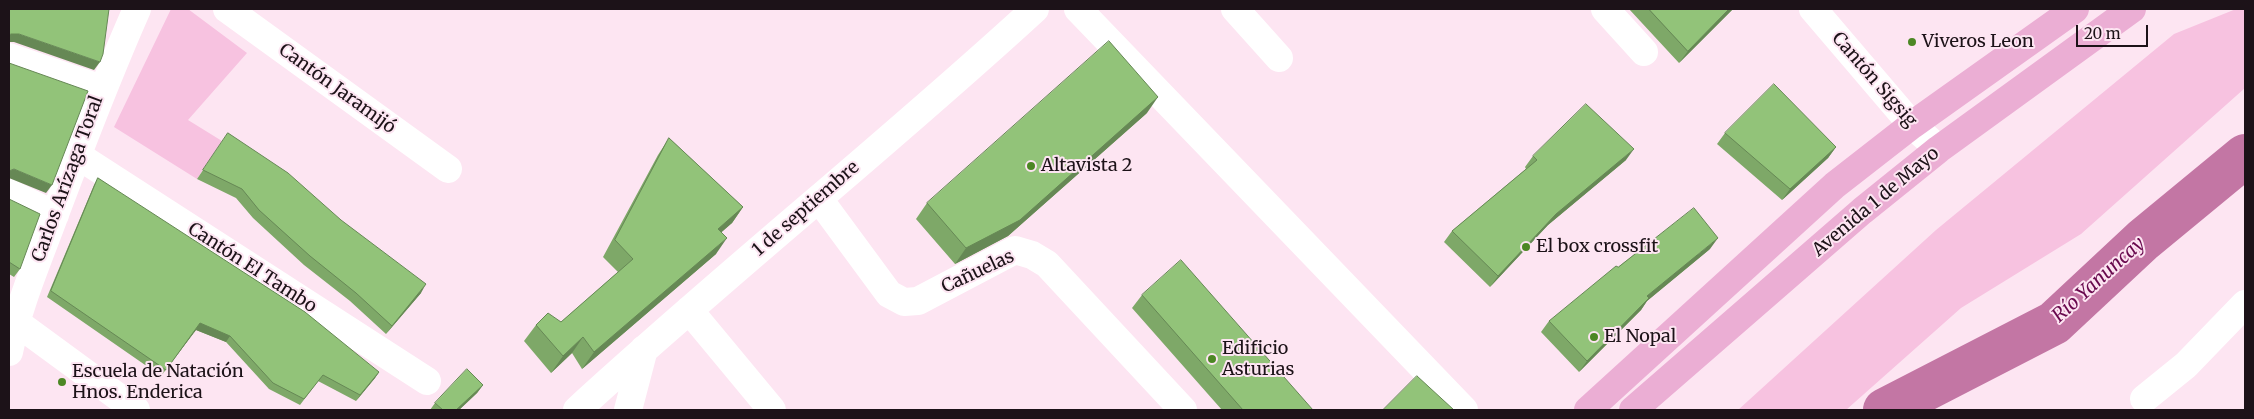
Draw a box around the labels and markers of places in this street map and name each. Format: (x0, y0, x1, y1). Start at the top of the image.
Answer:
place label: Viveros Leon (1922, 31, 2034, 53)
marker: Viveros Leon (1906, 36, 1918, 48)
place label: Altavista 2 (1041, 155, 1133, 177)
marker: Altavista 2 (1025, 160, 1037, 172)
place label: El box crossfit (1536, 236, 1658, 258)
marker: El box crossfit (1520, 241, 1532, 253)
place label: El Nopal (1604, 326, 1676, 348)
marker: El Nopal (1588, 331, 1600, 343)
place label: Edificio Asturias (1222, 338, 1294, 380)
marker: Edificio Asturias (1206, 353, 1218, 365)
place label: Escuela de Natación Hnos. Enderica (72, 361, 244, 404)
marker: Escuela de Natación Hnos. Enderica (56, 376, 68, 388)

